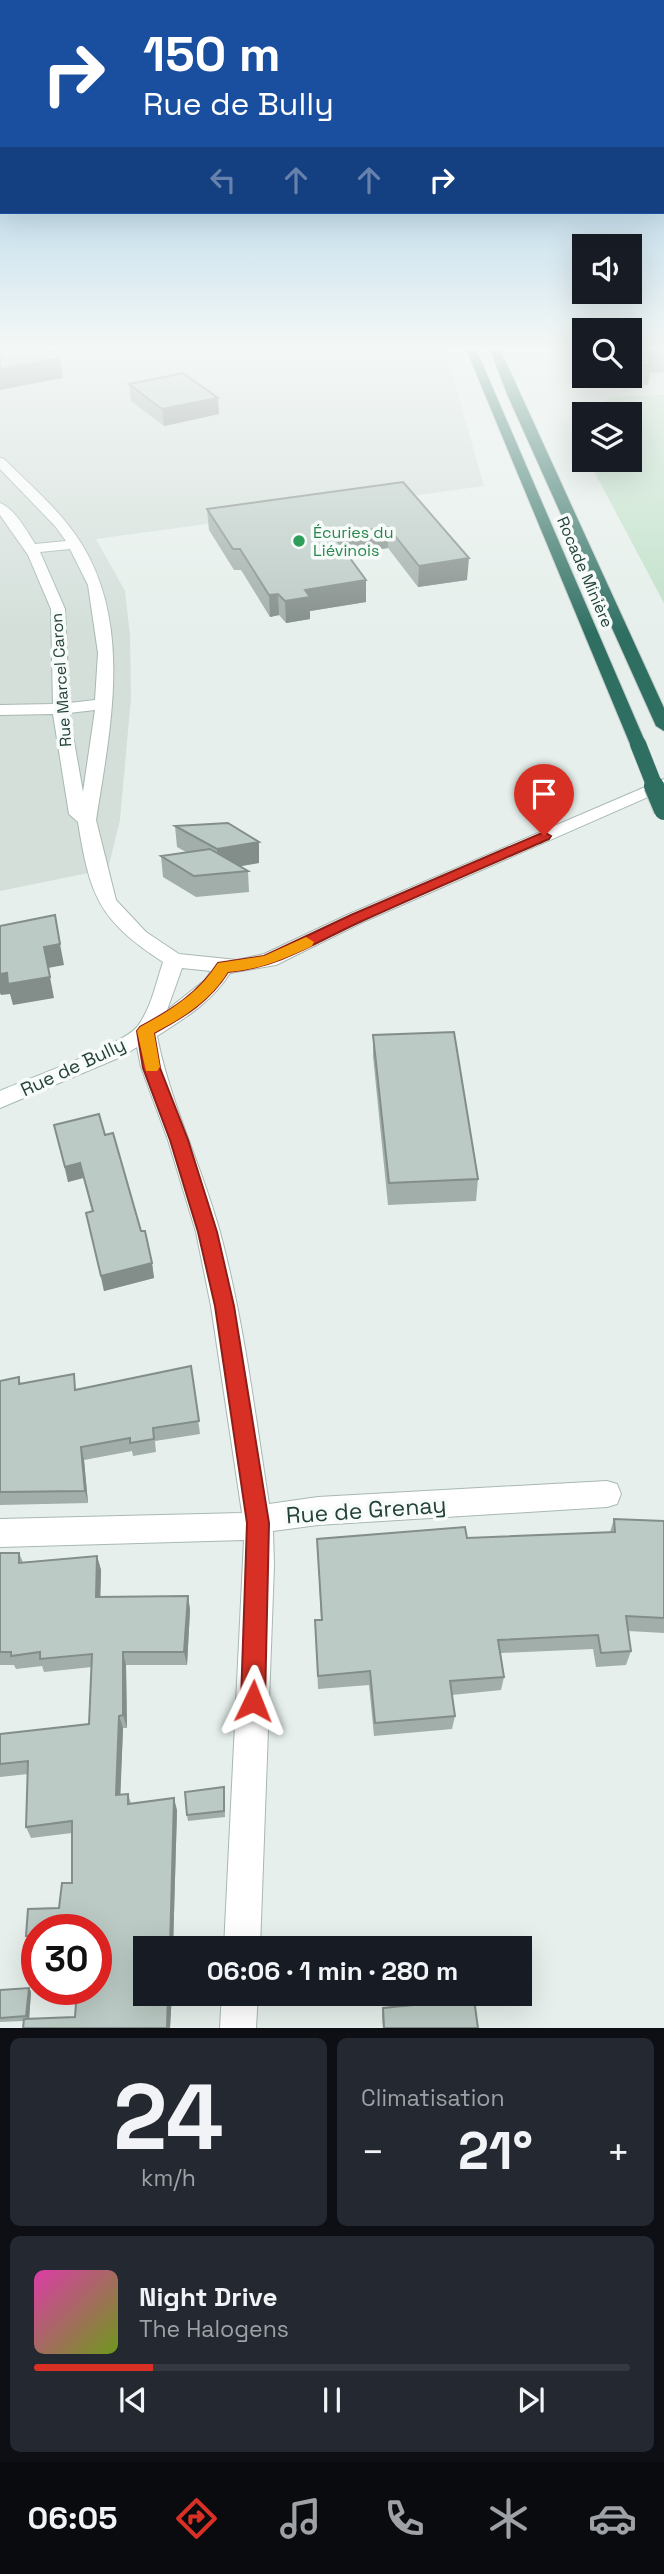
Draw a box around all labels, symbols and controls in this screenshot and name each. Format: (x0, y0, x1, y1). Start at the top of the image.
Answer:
text: 150 m (143, 23, 281, 85)
icon: right (28, 28, 119, 119)
text: Rue de Bully (143, 84, 334, 124)
icon: left (204, 161, 242, 199)
icon: ahead (277, 161, 315, 199)
icon: ahead (350, 161, 388, 199)
icon: right (423, 161, 461, 199)
map controls (572, 234, 642, 472)
button: sound (572, 234, 642, 304)
button: search (572, 318, 642, 388)
button: layers (572, 402, 642, 472)
street label: Rocade Minière (552, 513, 618, 631)
place label: Écuries du Liévinois (313, 522, 393, 561)
marker: Écuries du Liévinois (291, 533, 307, 549)
street label: Rue Marcel Caron (46, 612, 76, 748)
pin (514, 764, 574, 836)
icon: arrive (525, 775, 563, 813)
street label: Rue de Bully (16, 1032, 130, 1102)
street label: Rue de Grenay (285, 1489, 447, 1531)
position arrow (216, 1664, 290, 1738)
speed limit sign: 30 (21, 1914, 112, 2005)
text: 06:06 · 1 min · 280 m (207, 1954, 458, 1988)
text: 24 (113, 2059, 224, 2176)
text: Climatisation (361, 2083, 505, 2113)
text: 21° (458, 2118, 533, 2184)
text: − (361, 2128, 385, 2176)
text: + (606, 2128, 630, 2176)
text: km/h (141, 2163, 196, 2193)
text: Night Drive (139, 2280, 277, 2314)
text: The Halogens (139, 2314, 289, 2344)
icon: previous (114, 2381, 152, 2419)
icon: pause (313, 2381, 351, 2419)
icon: next (512, 2381, 550, 2419)
icon: directions (172, 2494, 221, 2543)
icon: music (276, 2494, 325, 2543)
icon: phone (380, 2494, 429, 2543)
icon: climate (484, 2494, 533, 2543)
icon: car (588, 2494, 637, 2543)
text: 06:05 (27, 2498, 117, 2538)

